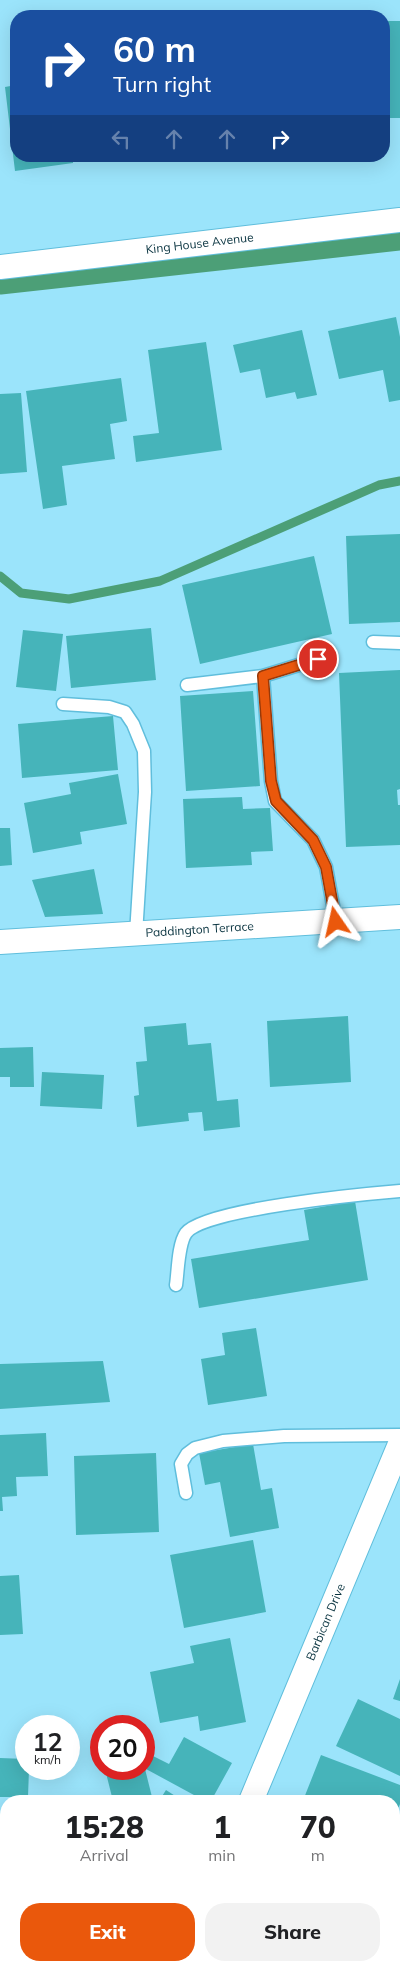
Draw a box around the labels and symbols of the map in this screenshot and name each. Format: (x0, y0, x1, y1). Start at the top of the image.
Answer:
street label: King House Avenue (145, 229, 254, 257)
pin (297, 638, 339, 680)
position arrow (309, 895, 361, 947)
street label: Paddington Terrace (145, 918, 254, 940)
street label: Barbican Drive (303, 1581, 348, 1663)
speed limit sign: 20 (90, 1715, 155, 1780)

